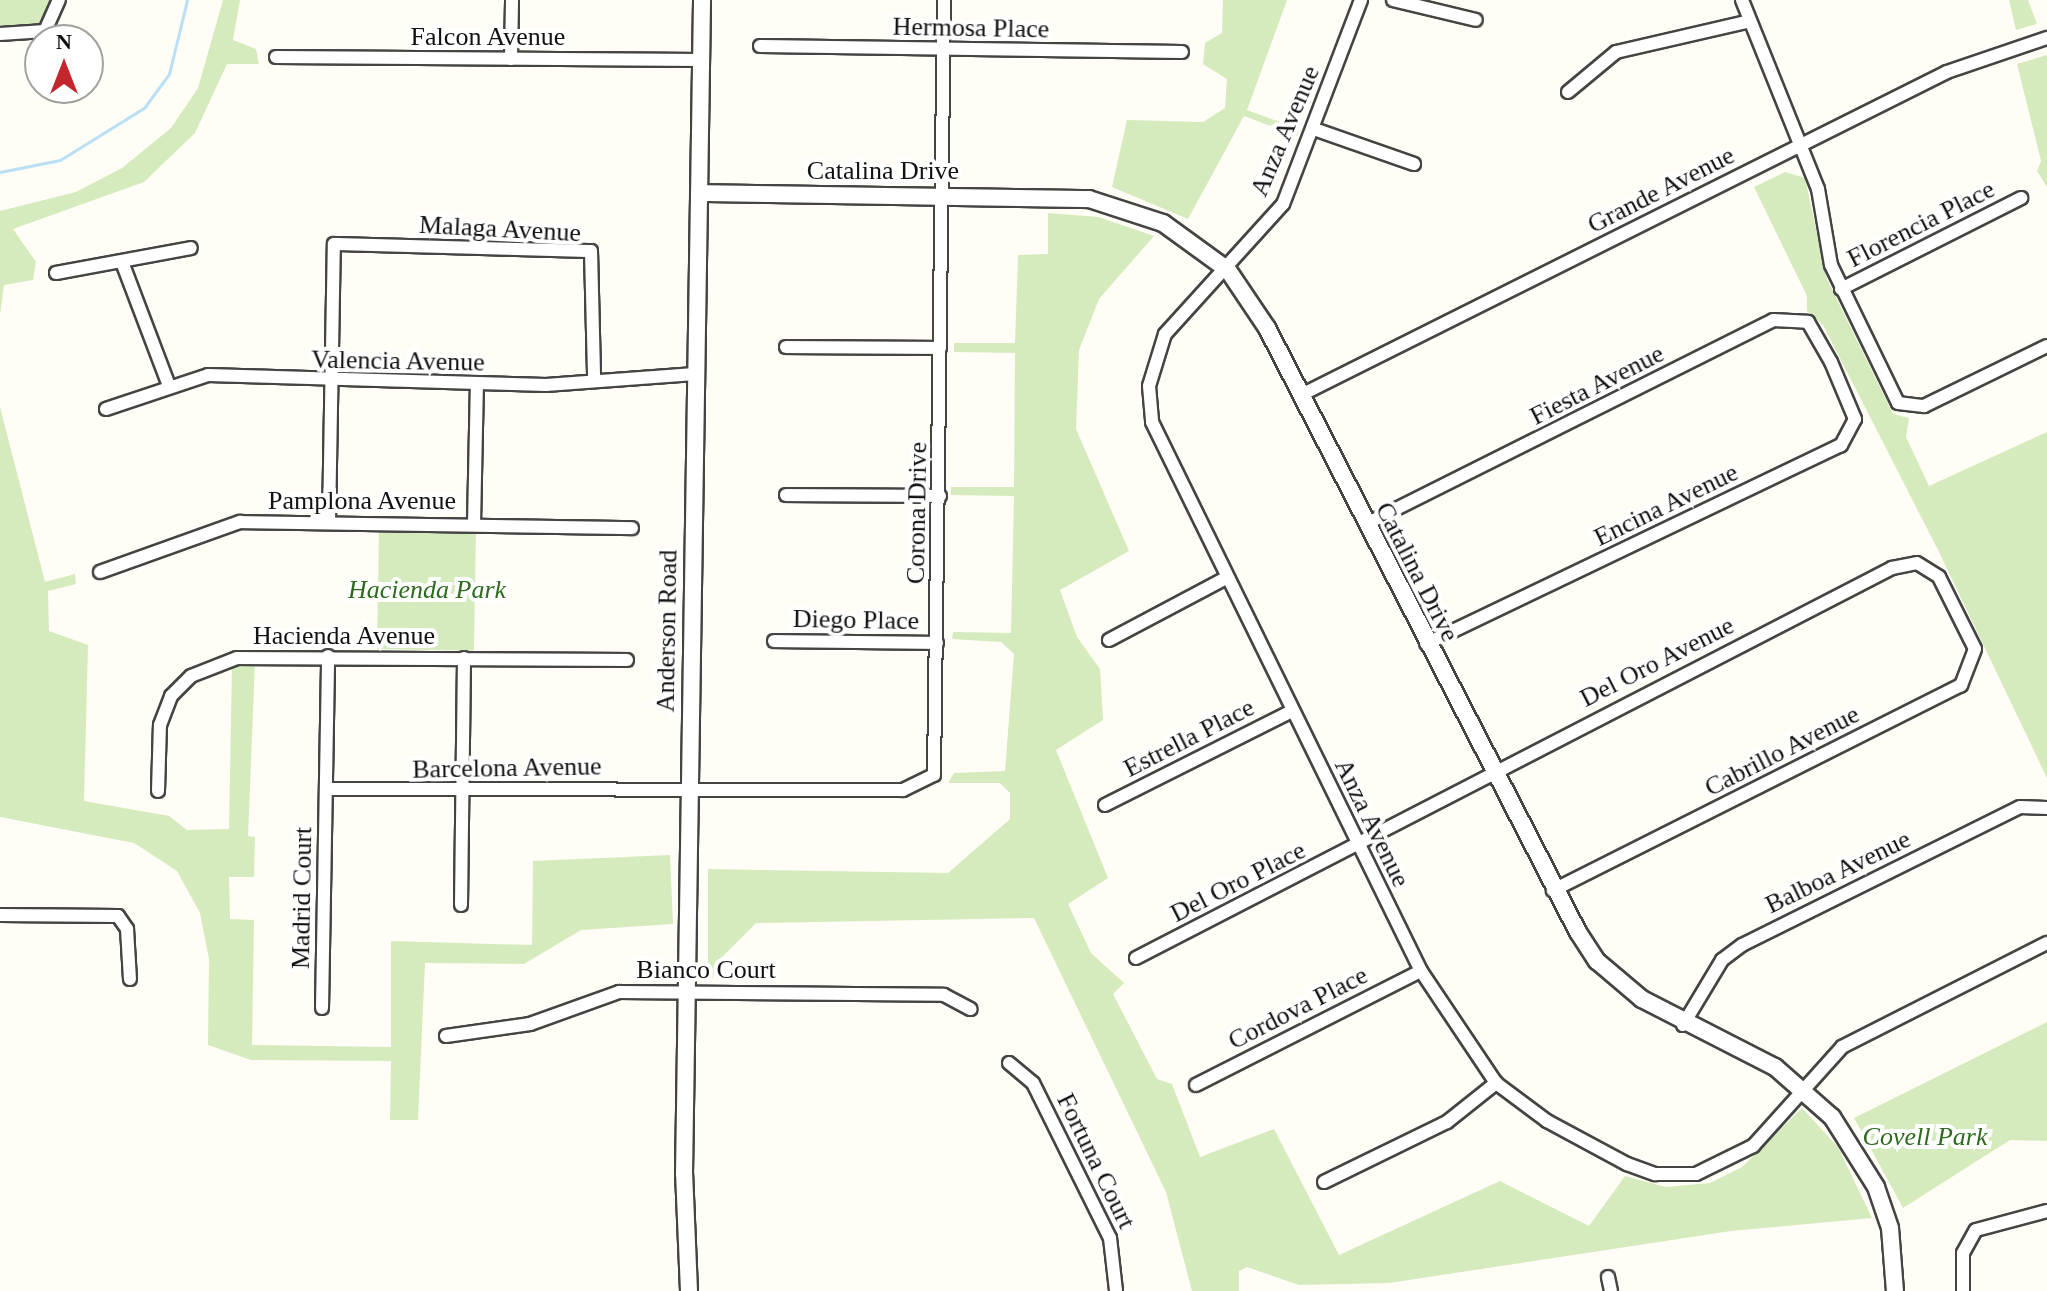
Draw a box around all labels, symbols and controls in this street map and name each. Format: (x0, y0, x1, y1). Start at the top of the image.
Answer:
street label: Hermosa Place (892, 11, 1050, 45)
street label: Falcon Avenue (410, 21, 566, 53)
north arrow (24, 24, 104, 104)
text: N (56, 29, 72, 54)
street label: Anza Avenue (1243, 60, 1327, 202)
street label: Grande Avenue (1582, 139, 1740, 241)
street label: Catalina Drive (807, 155, 959, 187)
street label: Florencia Place (1842, 174, 2000, 274)
street label: Malaga Avenue (418, 209, 582, 249)
street label: Fiesta Avenue (1524, 338, 1670, 432)
street label: Valencia Avenue (310, 344, 486, 378)
street label: Corona Drive (900, 442, 934, 584)
street label: Encina Avenue (1588, 456, 1744, 554)
street label: Pamplona Avenue (267, 485, 457, 517)
street label: Catalina Drive (1369, 497, 1465, 647)
street label: Anderson Road (650, 550, 684, 712)
park label: Hacienda Park (348, 574, 506, 606)
street label: Diego Place (793, 603, 919, 637)
street label: Del Oro Avenue (1574, 610, 1740, 714)
street label: Hacienda Avenue (252, 620, 436, 652)
street label: Estrella Place (1119, 692, 1259, 784)
street label: Cabrillo Avenue (1699, 698, 1865, 804)
street label: Barcelona Avenue (411, 751, 603, 785)
street label: Anza Avenue (1327, 753, 1417, 893)
street label: Balboa Avenue (1760, 823, 1916, 921)
street label: Madrid Court (285, 827, 319, 969)
street label: Del Oro Place (1165, 835, 1311, 929)
street label: Bianco Court (636, 954, 776, 986)
street label: Cordova Place (1223, 960, 1373, 1056)
street label: Fortuna Court (1050, 1088, 1142, 1234)
park label: Covell Park (1863, 1121, 1987, 1153)

